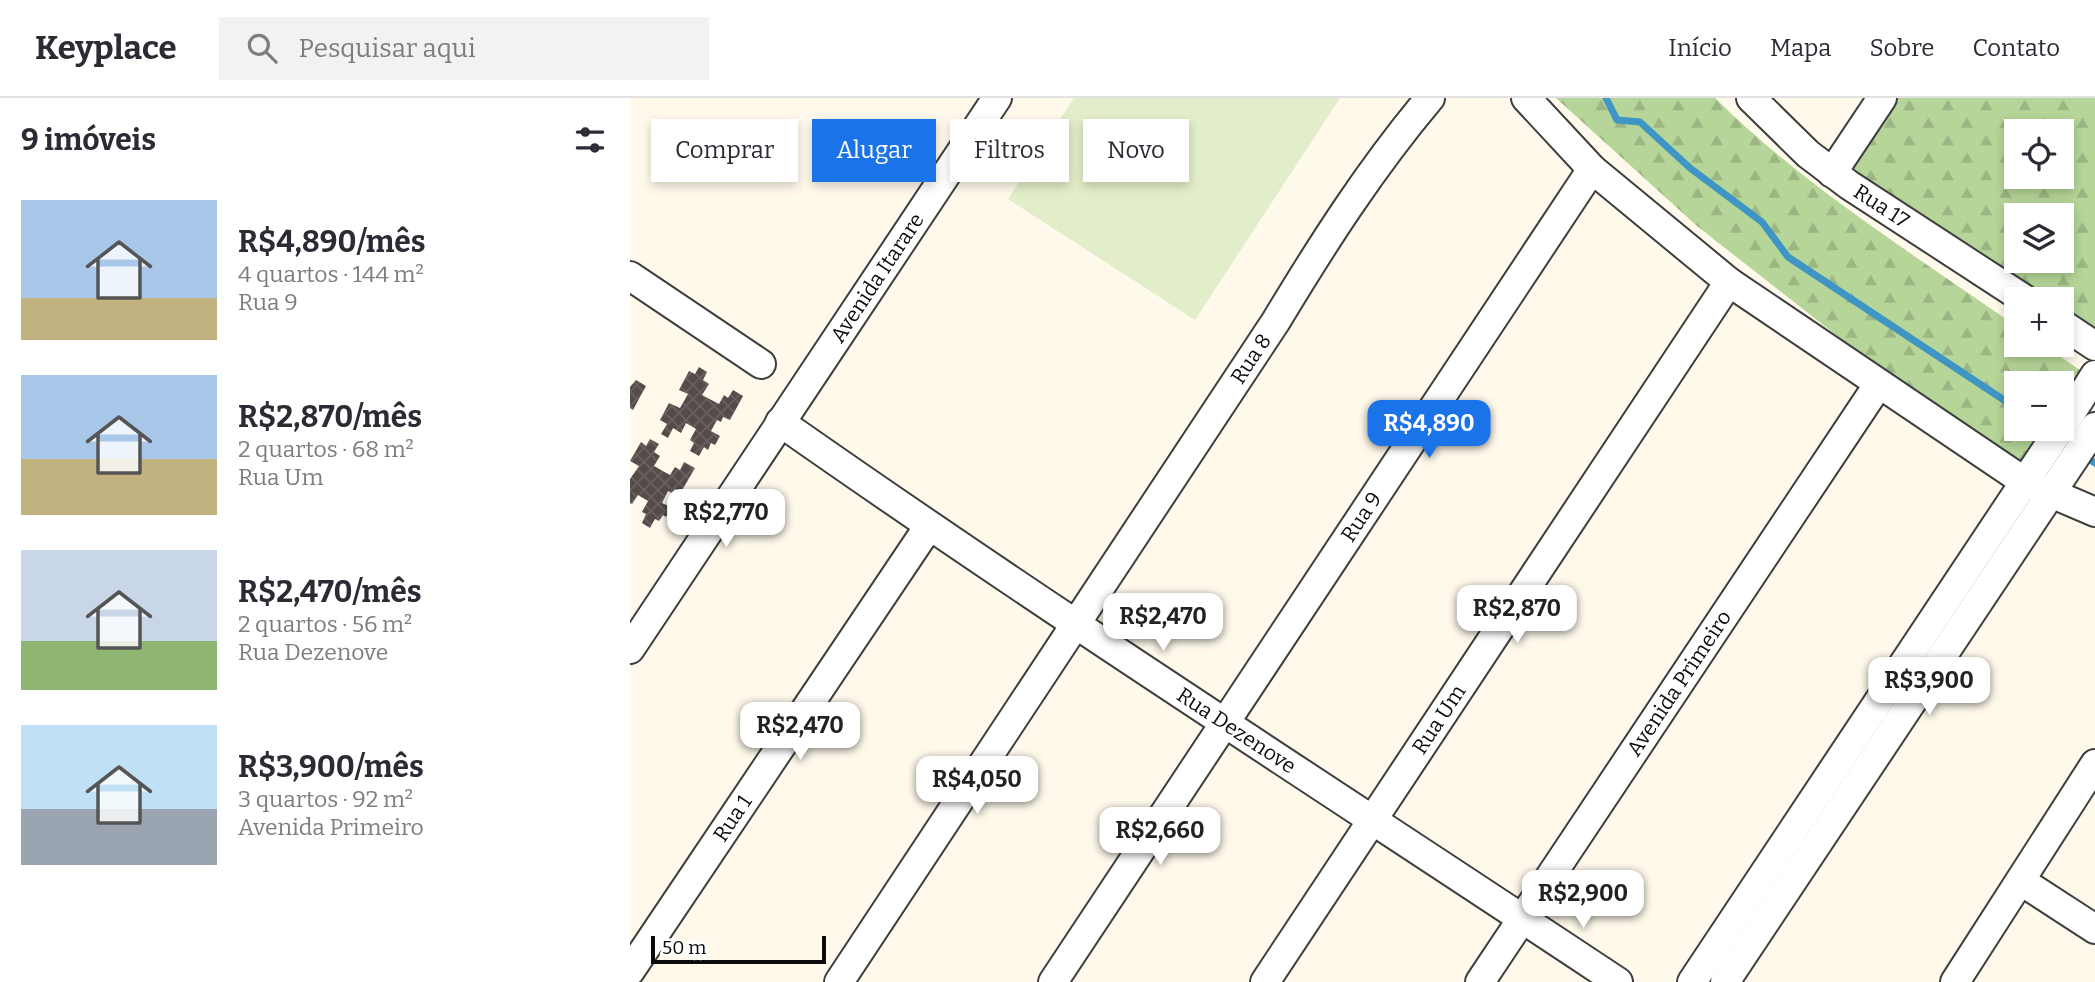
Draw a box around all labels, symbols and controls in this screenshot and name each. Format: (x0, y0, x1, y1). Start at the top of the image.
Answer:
search box (219, 17, 709, 80)
text: Keyplace (35, 28, 177, 68)
icon: search (243, 29, 281, 67)
text: Pesquisar aqui (299, 33, 476, 64)
text: Início (1668, 34, 1732, 62)
text: Mapa (1770, 34, 1831, 62)
text: Sobre (1869, 34, 1934, 62)
text: Contato (1972, 34, 2060, 62)
chip: Comprar (651, 119, 798, 182)
chip: Alugar (812, 119, 936, 182)
chip: Filtros (950, 119, 1069, 182)
chip: Novo (1083, 119, 1189, 182)
map controls (2004, 119, 2074, 441)
button: locate (2004, 119, 2074, 189)
icon: filters (571, 121, 609, 159)
text: 9 imóveis (21, 122, 156, 158)
street label: Rua 17 (1849, 179, 1914, 234)
button: layers (2004, 203, 2074, 273)
street label: Avenida Itarare (825, 208, 930, 348)
text: R$4,890/mês (238, 224, 426, 260)
icon: home (77, 228, 161, 312)
text: 4 quartos · 144 m² (238, 260, 424, 288)
button: + (2004, 287, 2074, 357)
text: Rua 9 (238, 288, 298, 316)
street label: Rua 8 (1225, 329, 1277, 389)
button: − (2004, 371, 2074, 441)
text: R$2,870/mês (238, 399, 422, 435)
pin: R$4,890 (1364, 400, 1494, 460)
icon: home (77, 403, 161, 487)
text: R$4,890 (1384, 409, 1474, 437)
text: 2 quartos · 68 m² (238, 435, 414, 463)
text: Rua Um (238, 463, 323, 491)
street label: Rua 9 (1335, 487, 1387, 547)
pin: R$2,770 (661, 490, 791, 549)
text: R$2,770 (683, 498, 769, 526)
text: R$2,470/mês (238, 574, 421, 610)
icon: home (77, 578, 161, 662)
pin: R$2,870 (1452, 586, 1582, 645)
pin: R$2,470 (1098, 594, 1228, 653)
text: R$2,870 (1473, 594, 1561, 622)
text: R$2,470 (1119, 602, 1207, 630)
street label: Avenida Primeiro (1621, 605, 1737, 761)
text: 2 quartos · 56 m² (238, 610, 412, 638)
text: Rua Dezenove (238, 638, 388, 666)
pin: R$3,900 (1864, 658, 1994, 717)
text: R$3,900 (1884, 666, 1974, 694)
street label: Rua Um (1407, 680, 1471, 759)
street label: Rua Dezenove (1172, 682, 1301, 779)
pin: R$2,470 (735, 702, 865, 762)
text: R$2,470 (756, 711, 844, 739)
text: R$3,900/mês (238, 749, 424, 785)
icon: home (77, 753, 161, 837)
pin: R$4,050 (912, 756, 1042, 816)
text: R$4,050 (932, 765, 1022, 793)
text: 3 quartos · 92 m² (238, 785, 413, 813)
street label: Rua 1 (708, 790, 758, 847)
pin: R$2,660 (1095, 808, 1225, 867)
text: Avenida Primeiro (238, 813, 424, 841)
text: R$2,660 (1115, 816, 1205, 844)
pin: R$2,900 (1518, 870, 1648, 930)
text: R$2,900 (1538, 879, 1628, 907)
scale bar (651, 933, 826, 965)
text: 50 m (662, 936, 706, 959)

